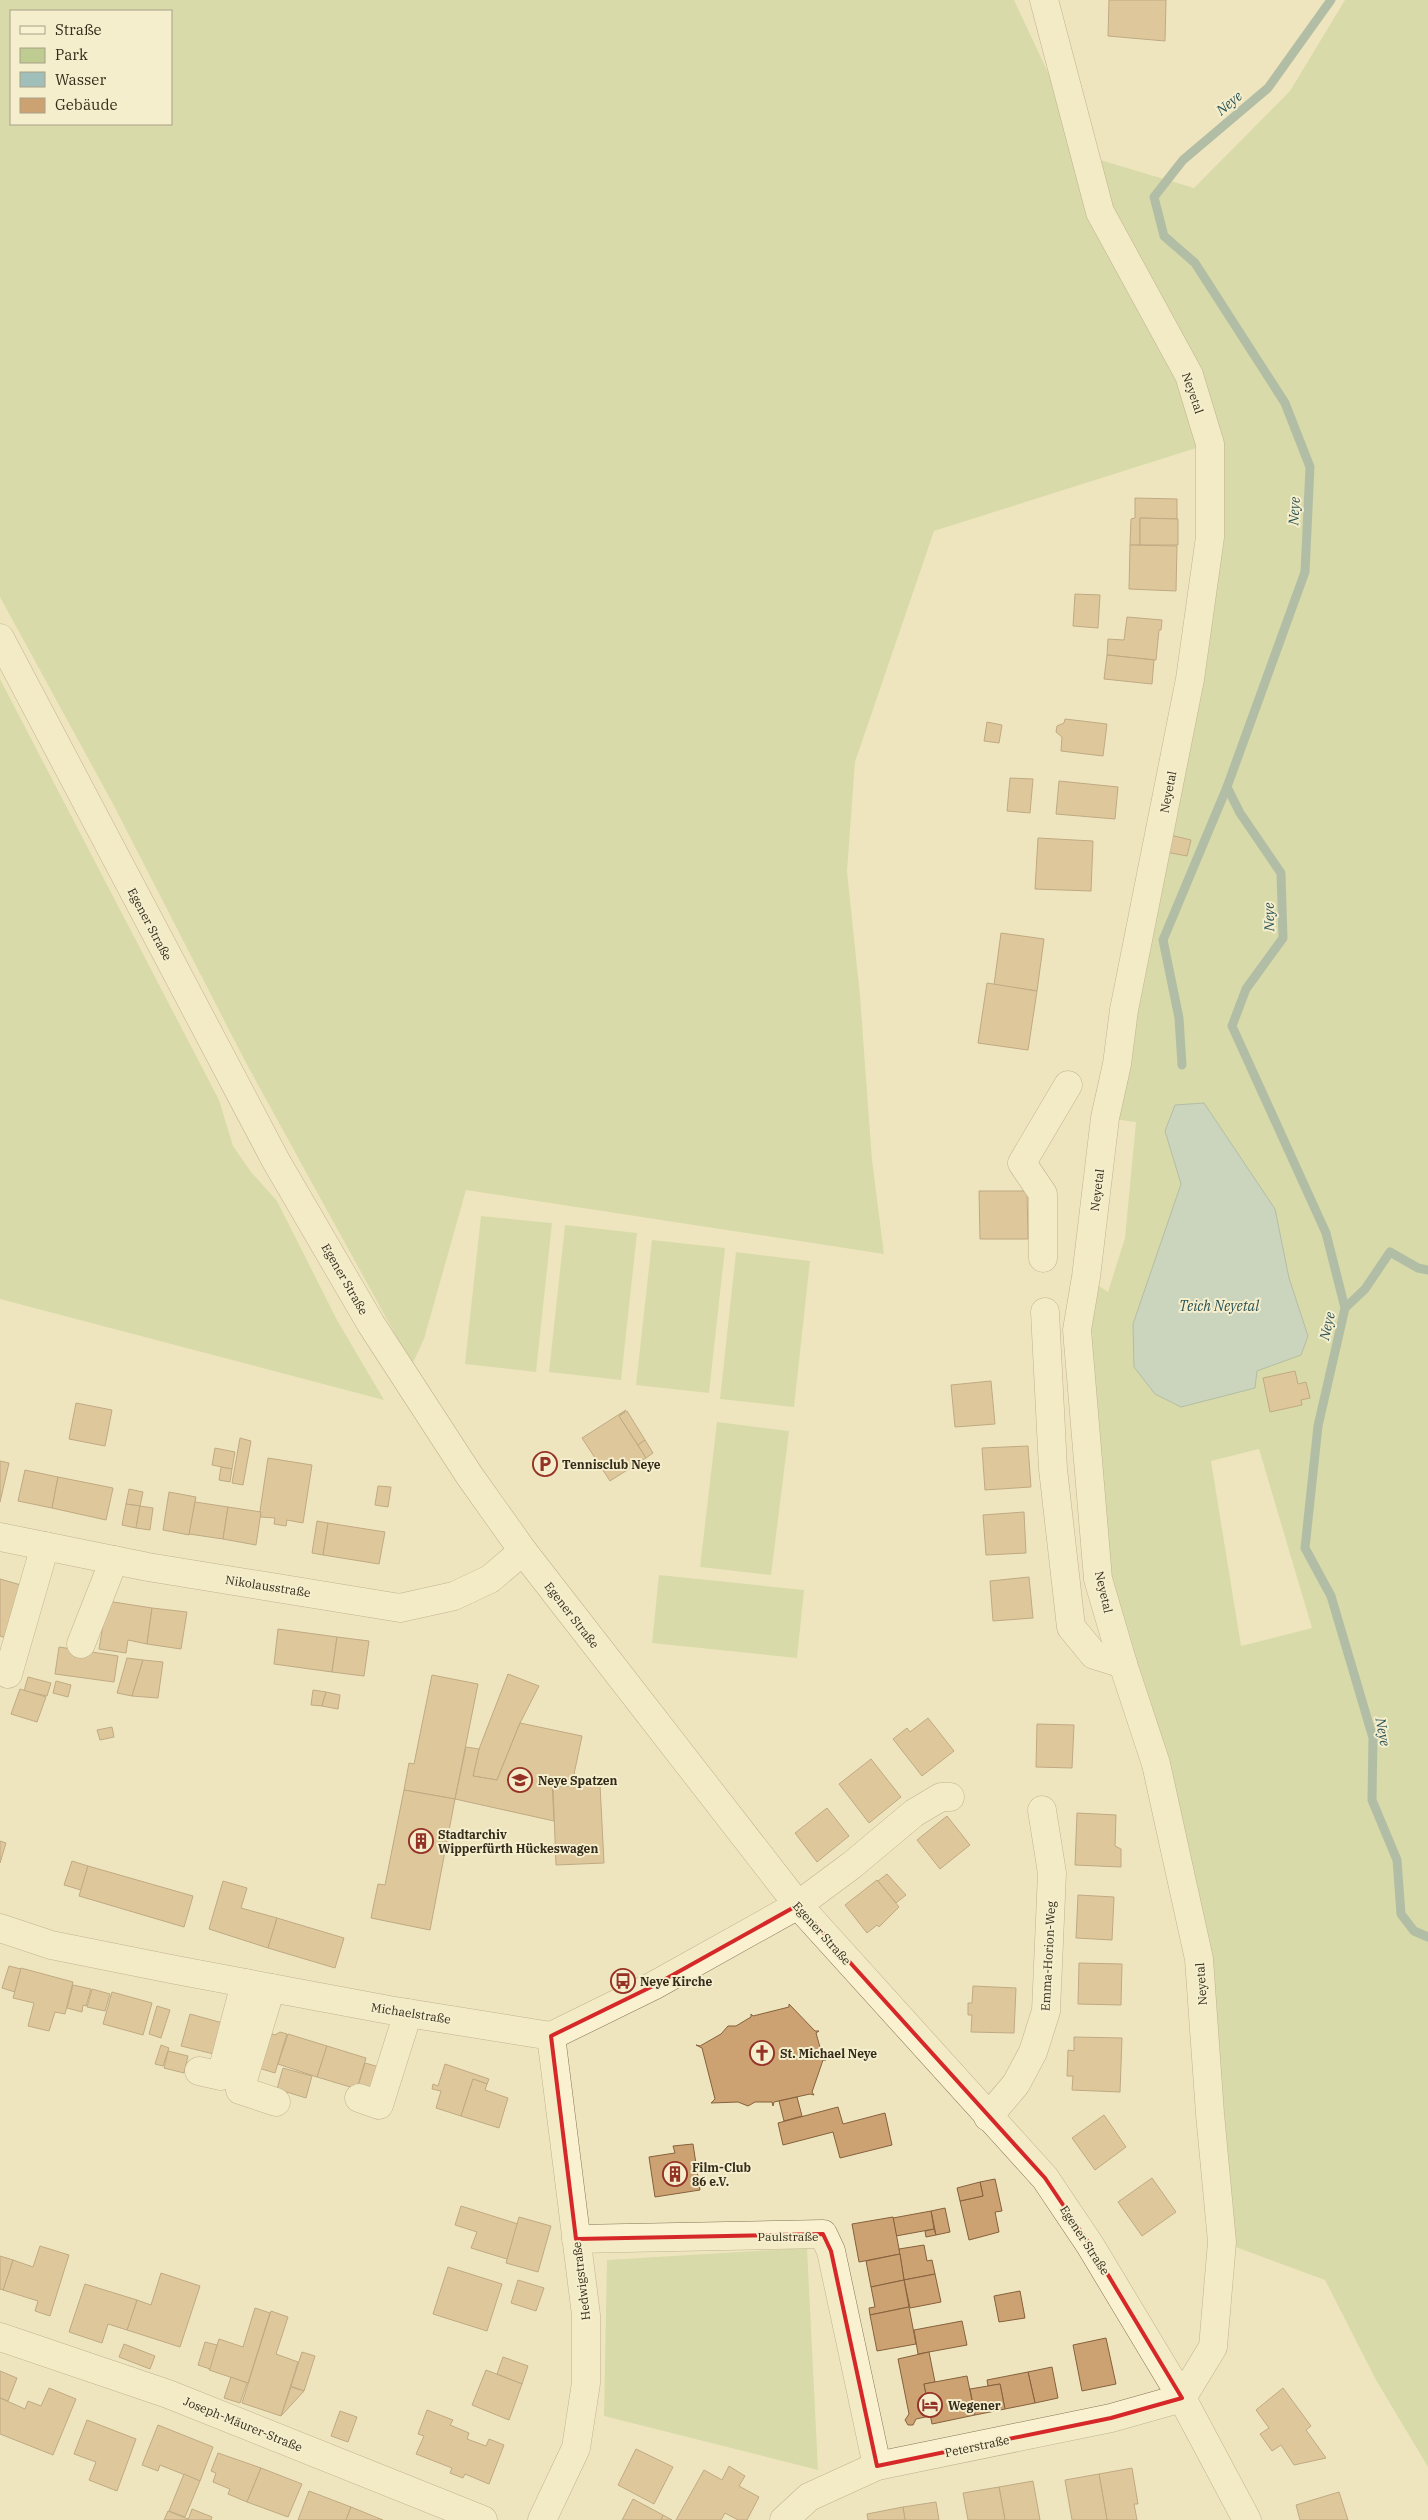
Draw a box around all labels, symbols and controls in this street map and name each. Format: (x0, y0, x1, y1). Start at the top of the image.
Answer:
legend (10, 10, 172, 125)
text: Straße (55, 20, 102, 39)
text: Park (55, 45, 88, 64)
text: Wasser (55, 70, 106, 89)
water label: Neye (1211, 86, 1246, 120)
text: Gebäude (55, 95, 118, 114)
street label: Neyetal (1179, 370, 1207, 416)
water label: Neye (1284, 495, 1304, 527)
street label: Neyetal (1157, 769, 1180, 814)
street label: Egener Straße (125, 885, 175, 963)
water label: Neye (1260, 902, 1278, 932)
street label: Neyetal (1087, 1167, 1107, 1212)
street label: Egener Straße (319, 1241, 371, 1317)
water label: Teich Neyetal (1179, 1297, 1260, 1315)
water label: Neye (1315, 1309, 1339, 1343)
parking icon: Tennisclub Neye (532, 1451, 558, 1477)
place label: Tennisclub Neye (562, 1457, 661, 1472)
street label: Neyetal (1092, 1569, 1116, 1615)
street label: Nikolausstraße (224, 1572, 312, 1600)
street label: Egener Straße (541, 1579, 603, 1651)
water label: Neye (1371, 1715, 1394, 1748)
school or university icon: Neye Spatzen (507, 1767, 533, 1793)
place label: Neye Spatzen (538, 1773, 617, 1788)
place label: Stadtarchiv Wipperfürth Hückeswagen (438, 1827, 598, 1856)
building icon: Stadtarchiv Wipperfürth Hückeswagen (408, 1828, 434, 1854)
street label: Egener Straße (790, 1898, 854, 1968)
street label: Emma-Horion-Weg (1038, 1900, 1058, 2011)
street label: Neyetal (1192, 1962, 1210, 2006)
bus stop icon: Neye Kirche (610, 1968, 636, 1994)
place label: Neye Kirche (640, 1974, 712, 1989)
street label: Michaelstraße (370, 1999, 452, 2027)
church icon: St. Michael Neye (749, 2040, 775, 2066)
place label: St. Michael Neye (780, 2046, 877, 2061)
place label: Film-Club 86 e.V. (692, 2160, 752, 2189)
building icon: Film-Club 86 e.V. (662, 2161, 688, 2187)
street label: Egener Straße (1057, 2202, 1113, 2278)
street label: Paulstraße (758, 2229, 818, 2244)
street label: Hedwigstraße (569, 2241, 593, 2321)
hotel icon: Wegener (917, 2392, 943, 2418)
street label: Joseph-Mäurer-Straße (181, 2393, 305, 2455)
place label: Wegener (948, 2398, 1001, 2413)
street label: Peterstraße (943, 2432, 1011, 2460)

